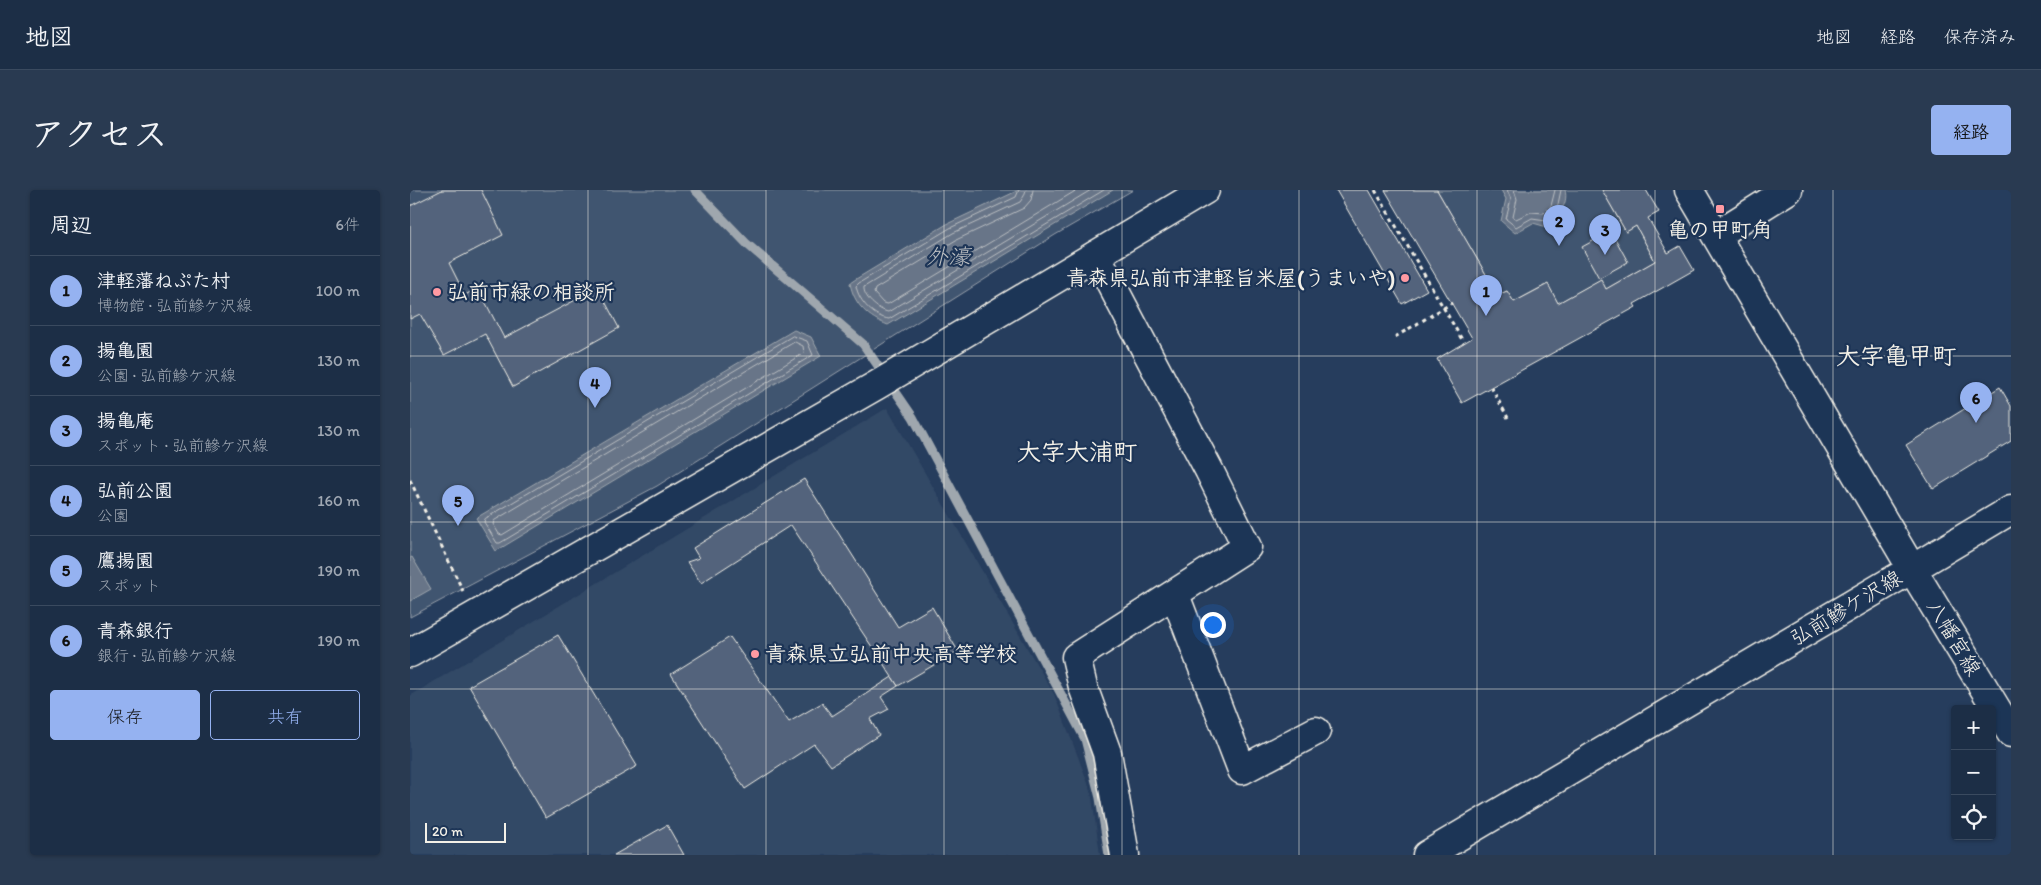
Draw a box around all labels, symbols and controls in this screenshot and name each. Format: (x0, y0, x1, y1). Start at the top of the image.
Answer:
text: 地図 (25, 22, 73, 51)
text: 地図 (1816, 26, 1852, 48)
text: 経路 (1880, 26, 1916, 48)
text: 保存済み (1944, 26, 2016, 48)
button: 経路 (1931, 105, 2011, 155)
text: アクセス (30, 113, 168, 155)
marker: 亀の甲町角 (1714, 203, 1726, 215)
pin: 2 (1543, 205, 1575, 246)
text: 周辺 (50, 212, 92, 237)
pin: 3 (1589, 214, 1621, 255)
text: 6件 (336, 215, 360, 234)
place label: 亀の甲町角 (1668, 217, 1773, 242)
water label: 外濠 (926, 243, 973, 270)
place label: 青森県弘前市津軽旨米屋(うまいや) (1066, 265, 1395, 291)
text: 津軽藩ねぷた村 (97, 269, 230, 292)
marker: 青森県弘前市津軽旨米屋(うまいや) (1399, 272, 1411, 284)
pin: 1 (1470, 275, 1502, 316)
place label: 弘前市緑の相談所 (447, 279, 615, 304)
text: 1 (62, 281, 70, 300)
text: 100 m (316, 281, 360, 300)
marker: 弘前市緑の相談所 (431, 286, 443, 298)
text: 博物館 · 弘前鰺ケ沢線 (97, 296, 252, 315)
text: 揚亀園 (97, 339, 154, 362)
district label: 大字亀甲町 (1836, 341, 1956, 370)
text: 2 (62, 351, 70, 370)
text: 130 m (317, 351, 360, 370)
text: 公園 · 弘前鰺ケ沢線 (97, 366, 236, 385)
pin: 4 (579, 367, 611, 408)
pin: 6 (1960, 382, 1992, 423)
text: 揚亀庵 (97, 409, 154, 432)
text: 3 (62, 421, 70, 440)
text: 130 m (317, 421, 360, 440)
text: スポット · 弘前鰺ケ沢線 (97, 436, 268, 455)
district label: 大字大浦町 (1017, 437, 1137, 466)
text: 弘前公園 (97, 479, 173, 502)
pin: 5 (442, 485, 474, 526)
text: 4 (61, 491, 71, 510)
text: 160 m (317, 491, 360, 510)
text: 公園 (97, 506, 129, 525)
text: 鷹揚園 (97, 549, 154, 572)
text: 5 (62, 561, 70, 580)
text: 190 m (317, 561, 360, 580)
street label: 弘前鰺ケ沢線 (1785, 564, 1906, 651)
text: スポット (97, 576, 161, 595)
street label: 八幡宮線 (1922, 595, 1987, 680)
your location (1200, 612, 1226, 638)
text: 青森銀行 (97, 619, 173, 642)
text: 6 (62, 631, 70, 650)
text: 190 m (317, 631, 360, 650)
place label: 青森県立弘前中央高等学校 (765, 641, 1017, 666)
text: 銀行 · 弘前鰺ケ沢線 (97, 646, 236, 665)
marker: 青森県立弘前中央高等学校 (749, 648, 761, 660)
button: 保存 (50, 690, 200, 740)
button: 共有 (210, 690, 360, 740)
map controls (1951, 705, 1996, 840)
button: + (1951, 705, 1996, 750)
button: − (1951, 750, 1996, 795)
button: locate (1951, 795, 1996, 840)
scale bar (425, 820, 506, 843)
text: 20 m (432, 823, 463, 840)

